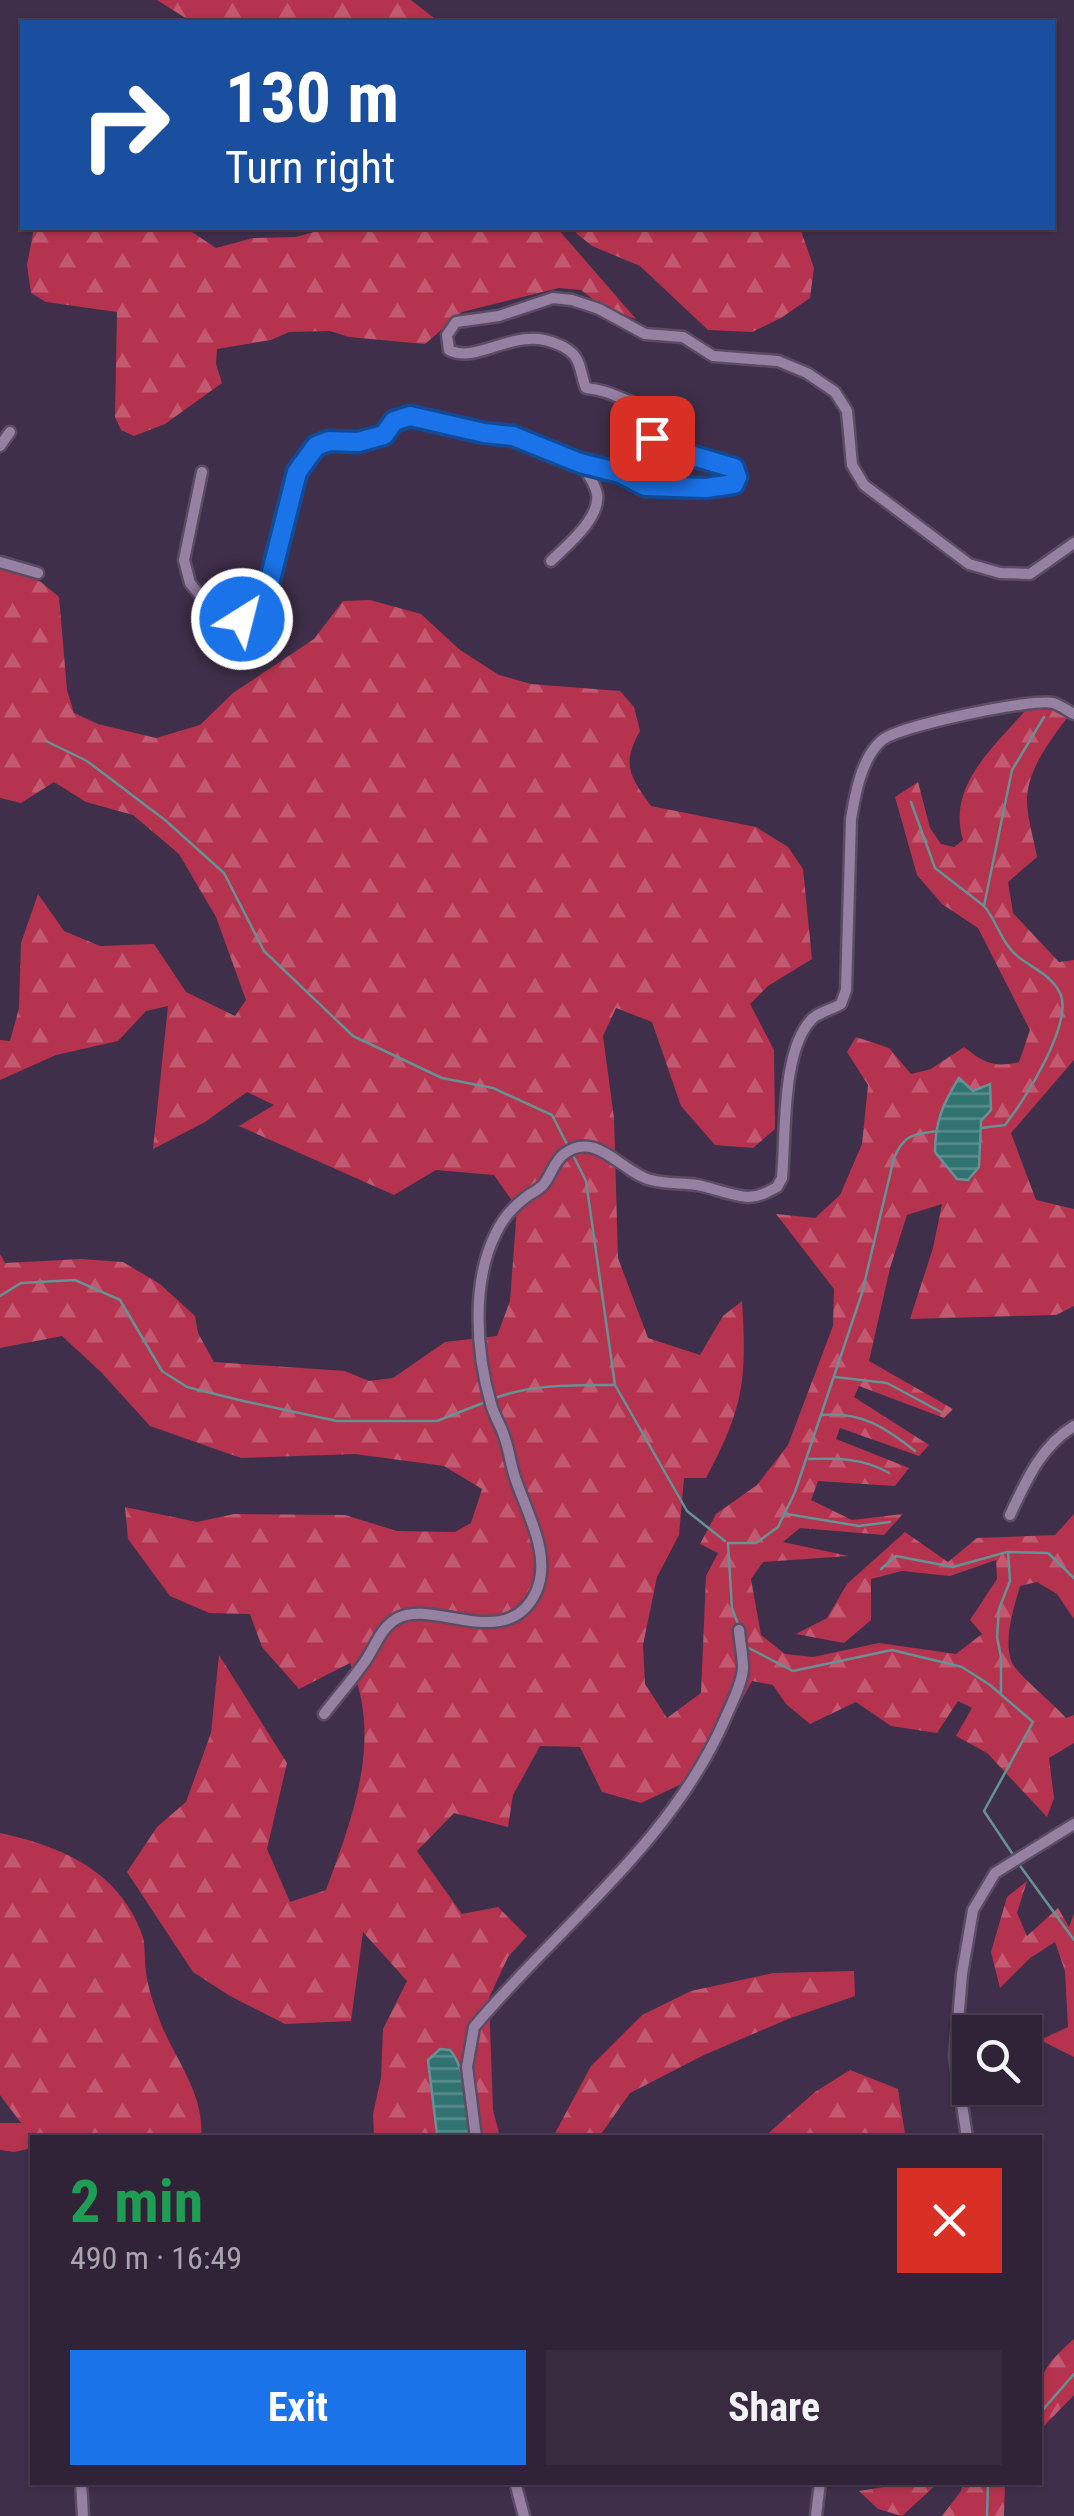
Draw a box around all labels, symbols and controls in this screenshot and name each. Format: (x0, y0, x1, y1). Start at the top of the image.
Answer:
text: 130 m (225, 57, 399, 139)
icon: right (60, 60, 190, 190)
text: Turn right (225, 141, 395, 194)
pin (610, 396, 695, 481)
icon: arrive (625, 411, 680, 466)
position arrow (190, 567, 294, 671)
map controls (952, 2015, 1042, 2105)
button: search (952, 2015, 1042, 2105)
text: 2 min (70, 2166, 203, 2237)
button: close (897, 2168, 1002, 2273)
text: 490 m · 16:49 (70, 2239, 242, 2277)
button: Exit (70, 2350, 526, 2465)
button: Share (546, 2350, 1002, 2465)

